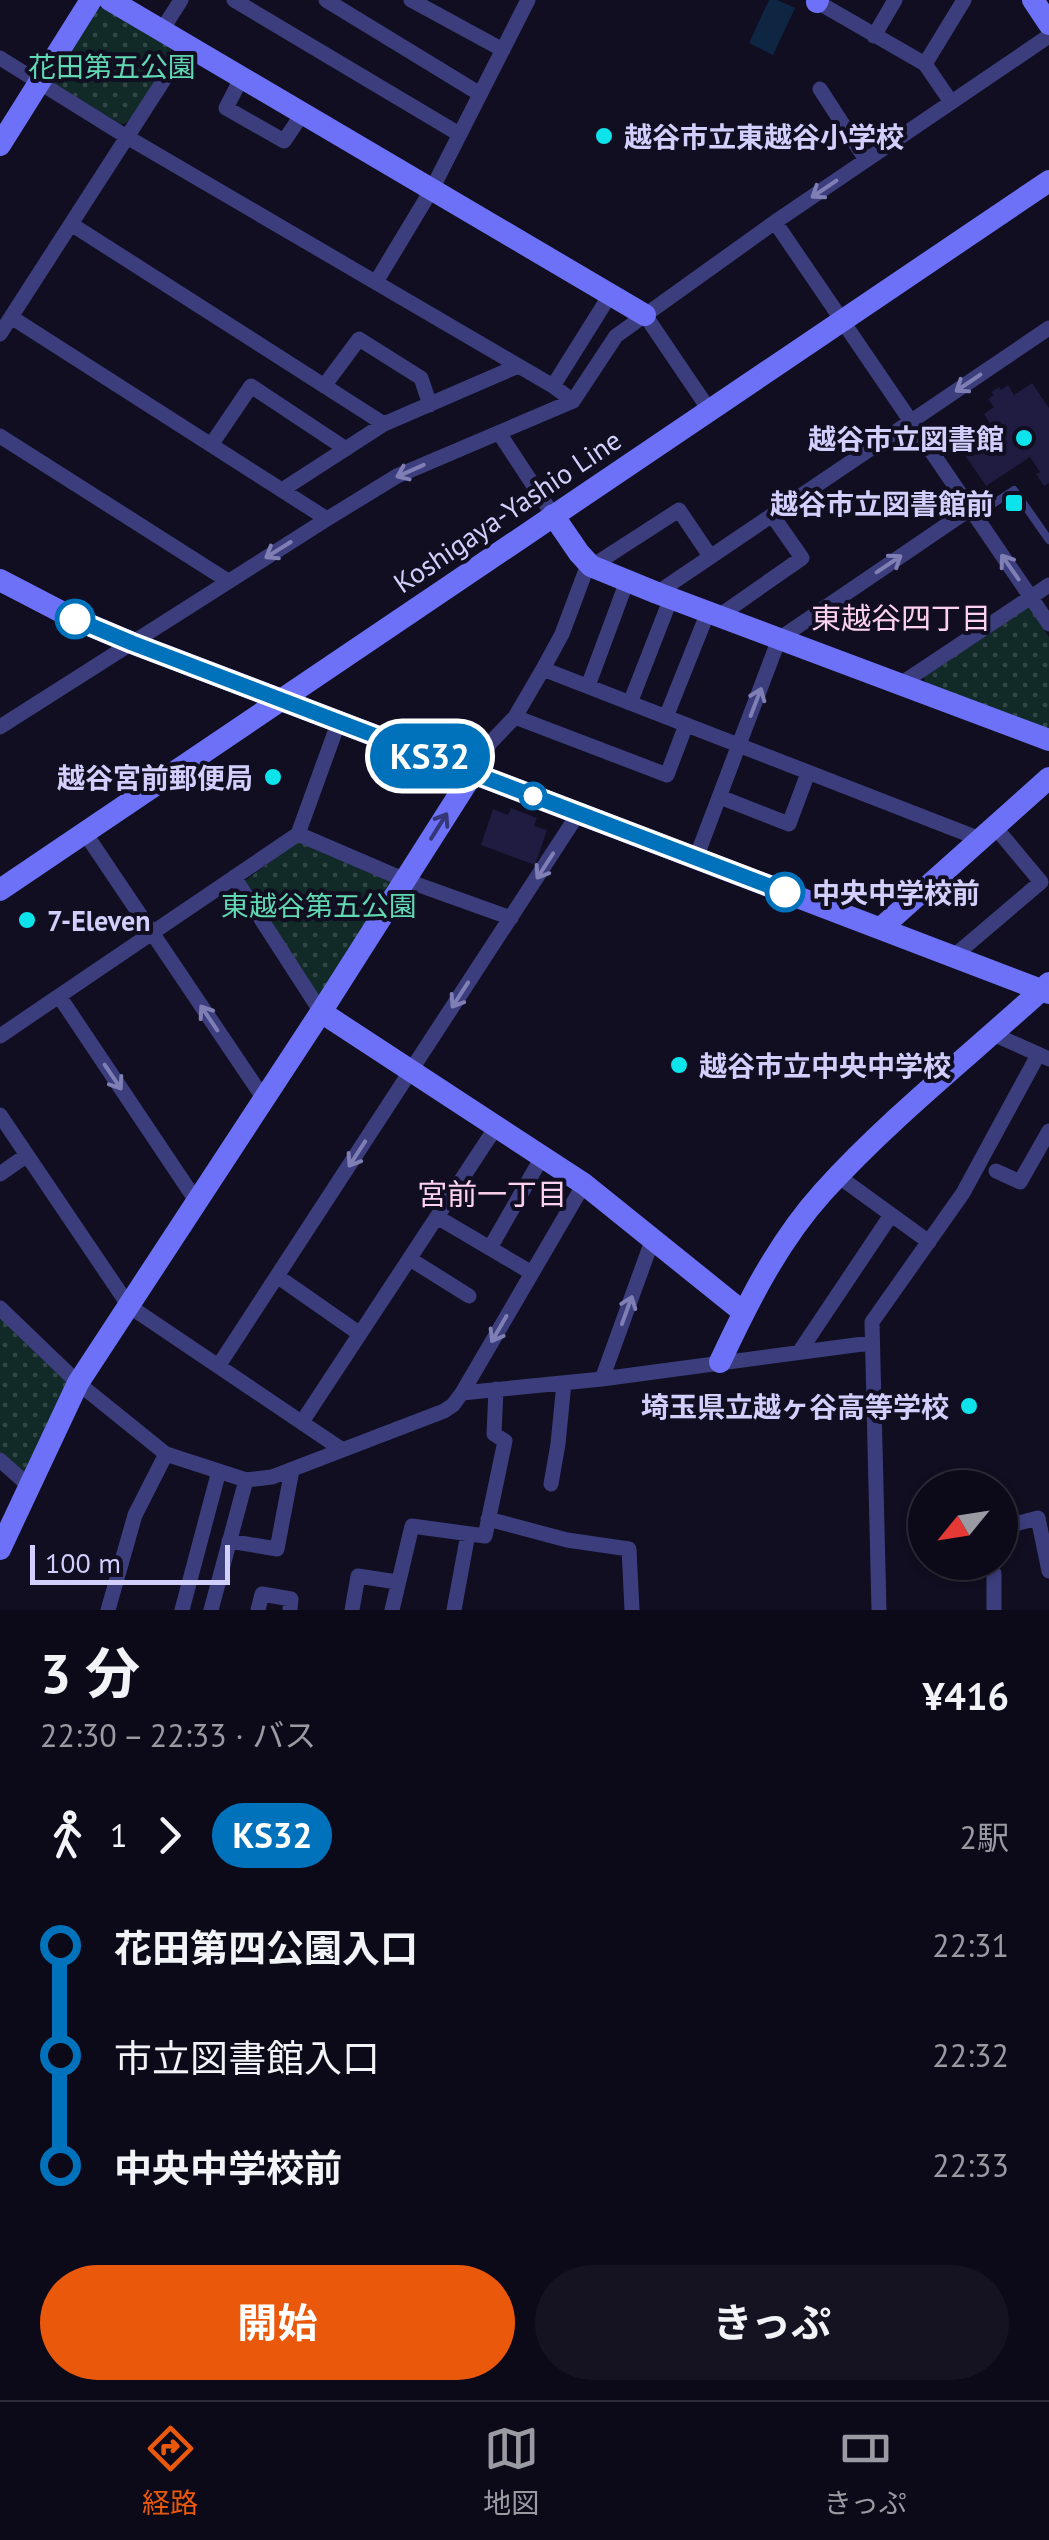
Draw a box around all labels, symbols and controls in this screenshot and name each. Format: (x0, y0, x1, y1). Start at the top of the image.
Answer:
park label: 花田第五公園 (28, 48, 196, 85)
place label: 越谷市立東越谷小学校 (624, 118, 904, 155)
marker: 越谷市立東越谷小学校 (593, 125, 615, 147)
one-way arrow (810, 178, 838, 199)
one-way arrow (955, 372, 983, 393)
place label: 越谷市立図書館 (808, 420, 1004, 457)
street label: Koshigaya-Yashio Line (386, 421, 628, 601)
marker: 越谷市立図書館 (1013, 427, 1035, 449)
one-way arrow (395, 463, 426, 481)
place label: 越谷市立図書館前 (770, 485, 994, 522)
marker: 越谷市立図書館前 (1003, 492, 1025, 514)
one-way arrow (264, 539, 292, 560)
one-way arrow (1000, 553, 1021, 581)
one-way arrow (875, 554, 903, 575)
district label: 東越谷四丁目 (811, 598, 991, 637)
unlabelled marker (56, 600, 94, 638)
one-way arrow (748, 687, 766, 717)
line badge: KS32 (360, 724, 500, 788)
text: KS32 (390, 733, 470, 779)
place label: 越谷宮前郵便局 (57, 759, 253, 796)
marker: 越谷宮前郵便局 (262, 766, 284, 788)
unlabelled marker (520, 783, 546, 809)
one-way arrow (429, 813, 449, 841)
one-way arrow (534, 852, 555, 880)
marker: 中央中学校前 (766, 873, 804, 911)
place label: 中央中学校前 (812, 874, 980, 911)
park label: 東越谷第五公園 (221, 887, 417, 924)
place label: 7-Eleven (47, 902, 151, 939)
marker: 7-Eleven (16, 909, 38, 931)
one-way arrow (450, 981, 471, 1009)
one-way arrow (199, 1005, 220, 1033)
place label: 越谷市立中央中学校 (699, 1047, 951, 1084)
marker: 越谷市立中央中学校 (668, 1054, 690, 1076)
one-way arrow (103, 1062, 124, 1090)
one-way arrow (346, 1139, 367, 1168)
district label: 宮前一丁目 (417, 1174, 567, 1213)
one-way arrow (619, 1295, 637, 1326)
one-way arrow (489, 1314, 509, 1343)
place label: 埼玉県立越ヶ谷高等学校 (641, 1388, 949, 1425)
marker: 埼玉県立越ヶ谷高等学校 (958, 1395, 980, 1417)
north arrow (908, 1470, 1018, 1580)
map controls (908, 1470, 1018, 1580)
scale bar (30, 1540, 230, 1584)
text: 100 m (45, 1544, 121, 1581)
text: 3 分 (40, 1637, 140, 1708)
text: ¥416 (923, 1671, 1009, 1720)
text: 22:30 – 22:33 · バス (40, 1714, 316, 1756)
icon: walk (40, 1808, 95, 1863)
icon: forward (142, 1808, 197, 1863)
text: KS32 (232, 1812, 312, 1858)
text: 1 (110, 1814, 127, 1856)
text: 2駅 (960, 1816, 1009, 1858)
text: 花田第四公園入口 (114, 1923, 418, 1972)
text: 22:31 (932, 1924, 1009, 1966)
text: 市立図書館入口 (114, 2033, 380, 2082)
text: 22:32 (932, 2034, 1009, 2076)
text: 中央中学校前 (114, 2143, 342, 2192)
text: 22:33 (932, 2144, 1009, 2186)
button: 開始 (40, 2265, 515, 2380)
button: きっぷ (535, 2265, 1009, 2380)
tab: 経路 (142, 2421, 198, 2521)
tab: 地図 (483, 2421, 539, 2521)
tab: きっぷ (824, 2421, 907, 2521)

